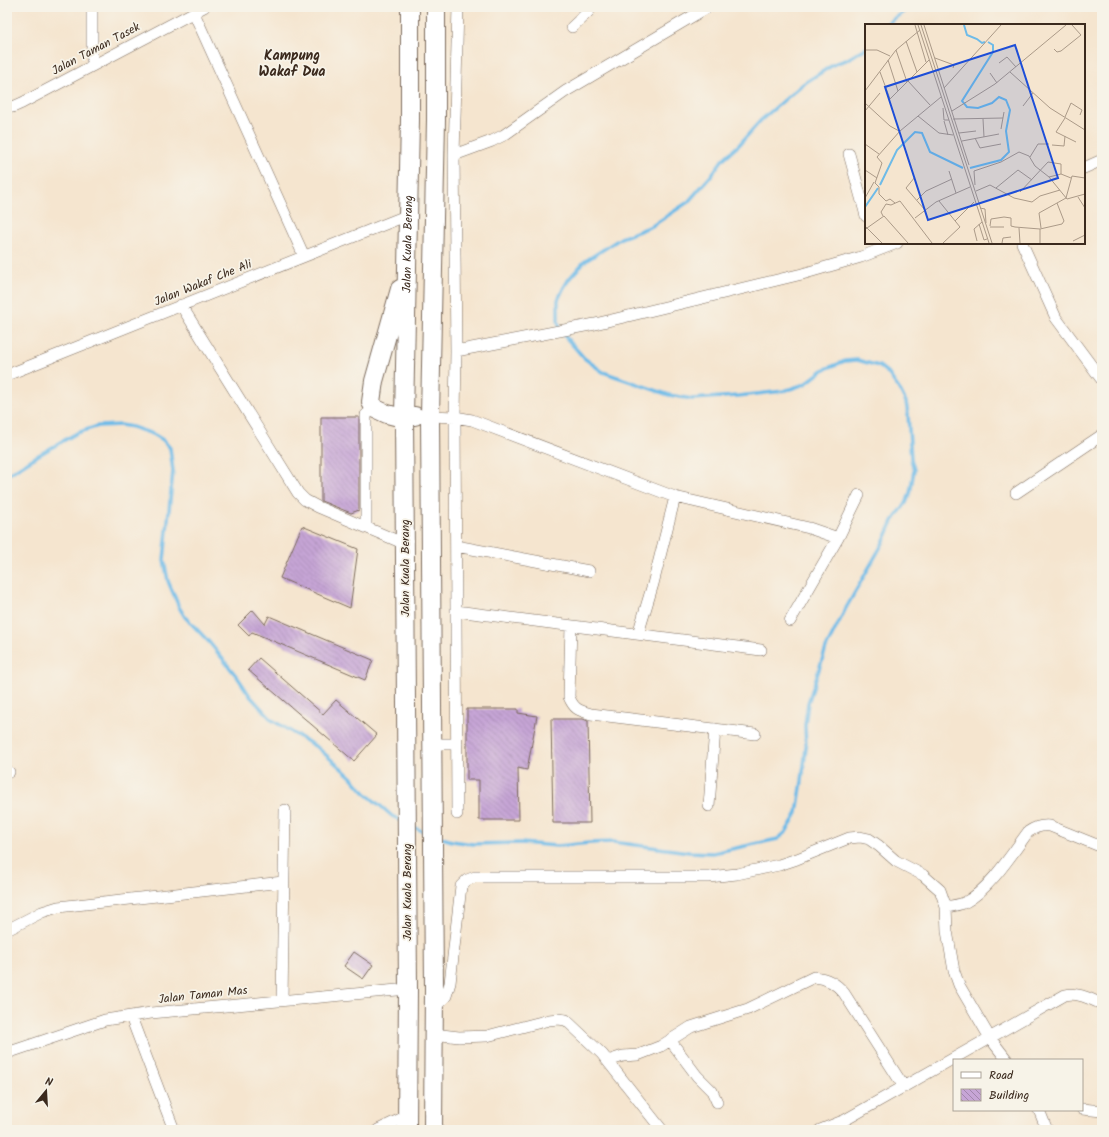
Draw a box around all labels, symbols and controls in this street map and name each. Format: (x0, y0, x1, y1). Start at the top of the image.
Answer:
street label: Jalan Taman Tasek (48, 18, 144, 80)
inset map (865, 24, 1085, 244)
district label: Kampung Wakaf Dua (259, 45, 325, 83)
street label: Jalan Kuala Berang (397, 195, 418, 293)
street label: Jalan Wakaf Che Ali (151, 254, 256, 311)
street label: Jalan Kuala Berang (396, 519, 415, 617)
street label: Jalan Kuala Berang (398, 843, 417, 941)
street label: Jalan Taman Mas (157, 981, 249, 1009)
legend (953, 1059, 1083, 1111)
text: Road (989, 1066, 1014, 1085)
north arrow (26, 1071, 66, 1111)
text: N (43, 1073, 55, 1092)
text: Building (989, 1086, 1029, 1105)

